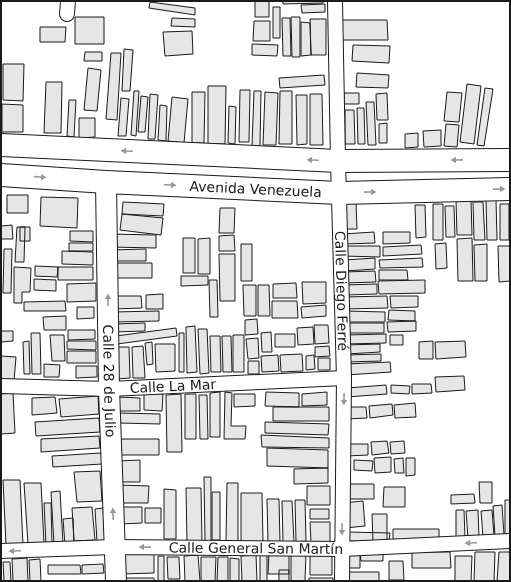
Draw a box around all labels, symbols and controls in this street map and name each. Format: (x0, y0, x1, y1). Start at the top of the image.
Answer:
one-way arrow (121, 148, 133, 155)
one-way arrow (307, 157, 319, 164)
one-way arrow (450, 157, 463, 163)
one-way arrow (34, 174, 46, 181)
street label: Avenida Venezuela (189, 178, 322, 200)
one-way arrow (164, 181, 176, 188)
one-way arrow (493, 186, 506, 192)
one-way arrow (364, 189, 377, 195)
street label: Calle Diego Ferré (332, 231, 351, 351)
one-way arrow (105, 293, 111, 306)
street label: Calle 28 de Julio (100, 324, 119, 438)
street label: Calle La Mar (129, 376, 217, 396)
one-way arrow (341, 393, 347, 406)
one-way arrow (110, 507, 116, 520)
one-way arrow (339, 523, 345, 536)
street label: Calle General San Martín (169, 539, 343, 557)
one-way arrow (465, 539, 477, 546)
one-way arrow (138, 544, 151, 550)
one-way arrow (9, 547, 21, 554)

